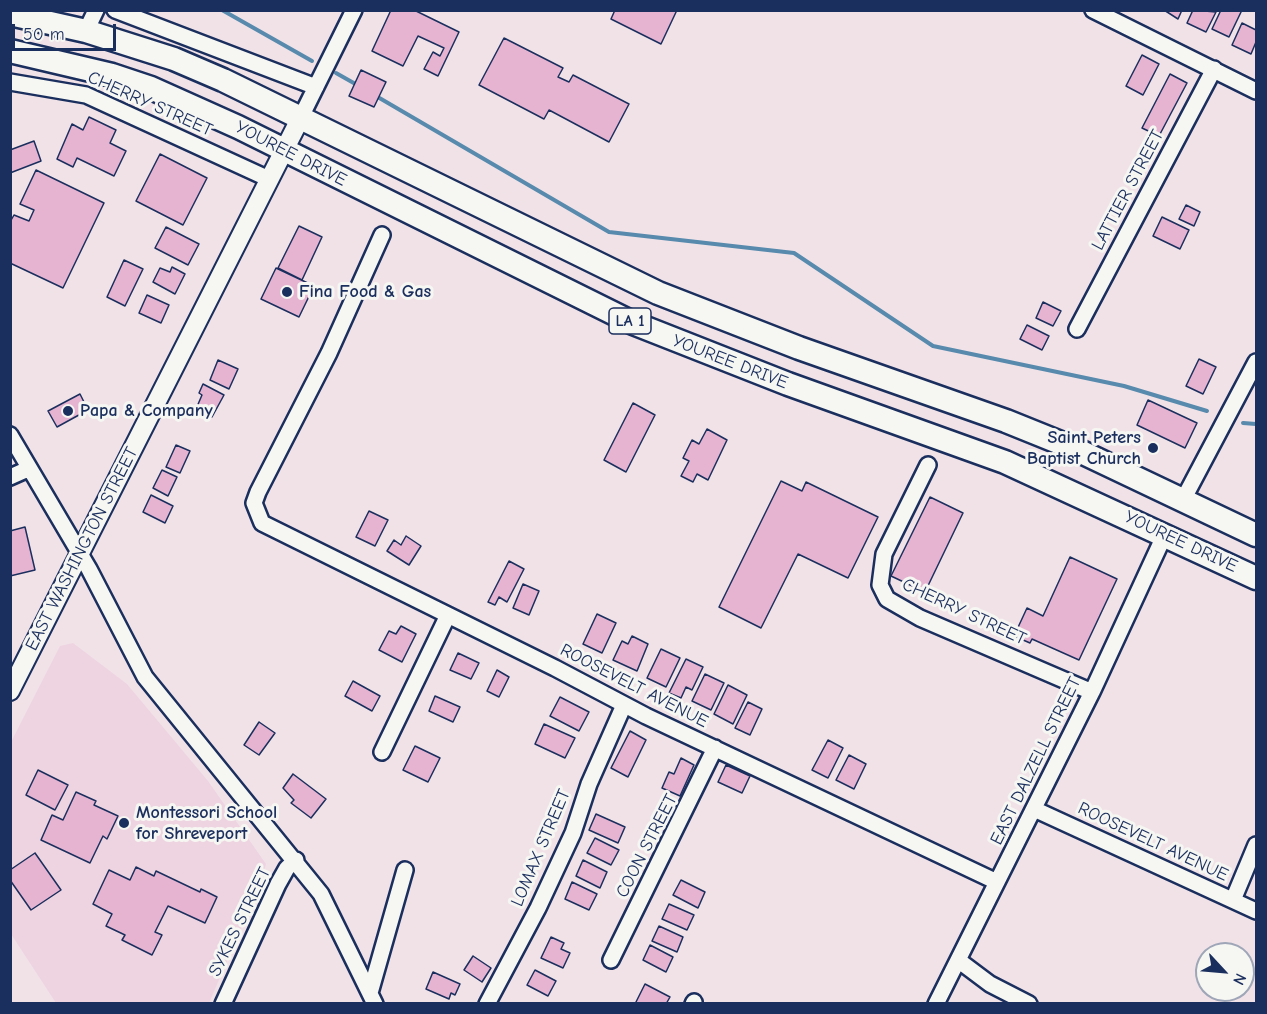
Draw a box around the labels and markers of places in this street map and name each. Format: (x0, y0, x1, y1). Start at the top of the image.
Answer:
place label: Fina Food & Gas (299, 281, 431, 303)
marker: Fina Food & Gas (280, 285, 294, 299)
place label: Papa & Company (80, 400, 213, 422)
marker: Papa & Company (61, 404, 75, 418)
place label: Saint Peters Baptist Church (1027, 427, 1141, 470)
marker: Saint Peters Baptist Church (1146, 441, 1160, 455)
place label: Montessori School for Shreveport (136, 802, 277, 844)
marker: Montessori School for Shreveport (117, 816, 131, 830)

